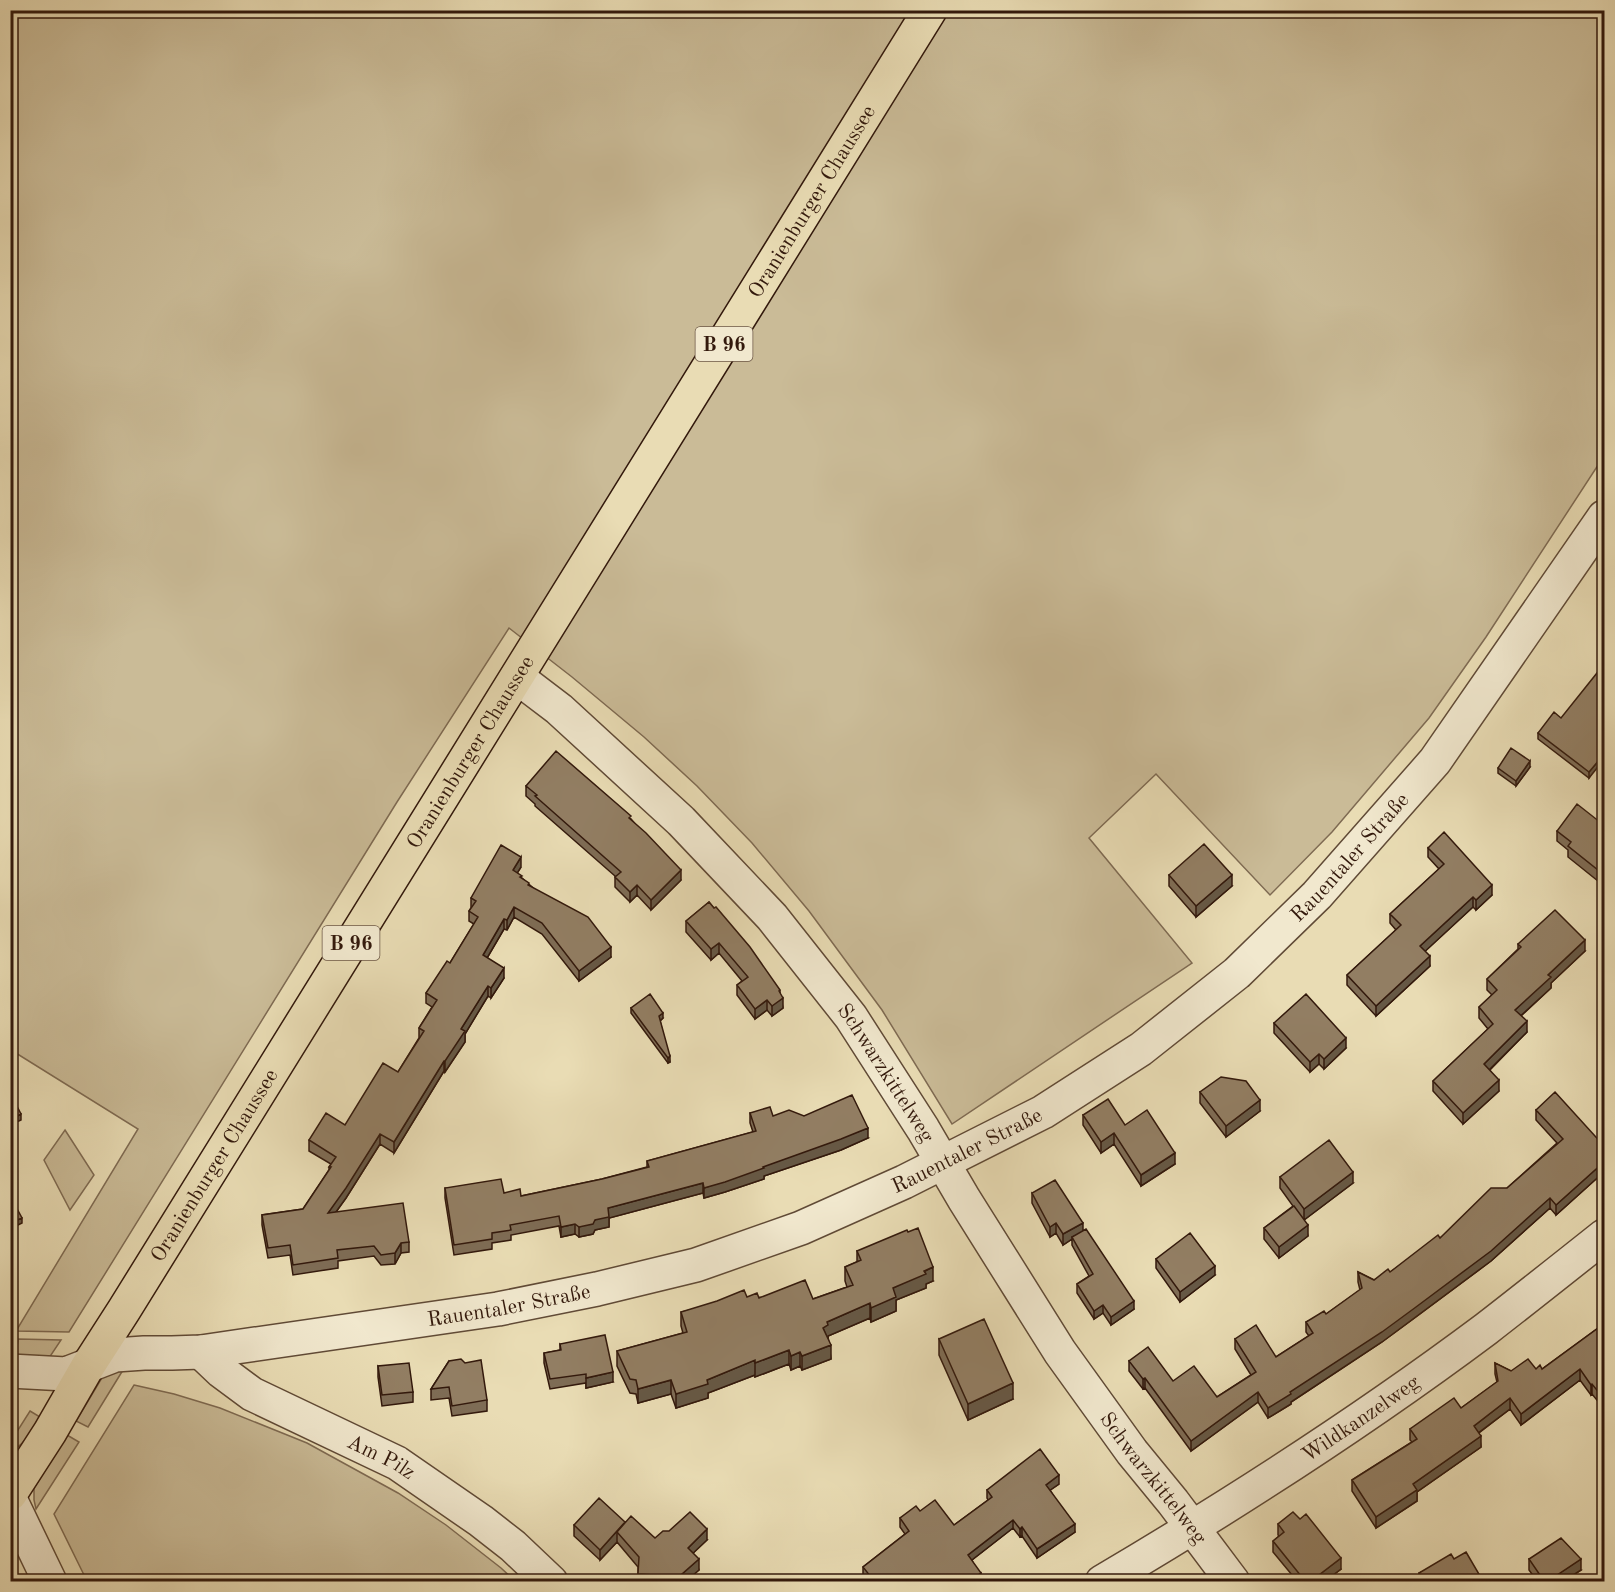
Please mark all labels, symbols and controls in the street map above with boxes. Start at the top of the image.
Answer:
street label: Oranienburger Chaussee [745,102,880,302]
road number: B 96 [696,327,752,361]
street label: Oranienburger Chaussee [404,653,539,853]
street label: Rauentaler Straße [1287,790,1414,926]
road number: B 96 [322,926,380,960]
street label: Schwarzkittelweg [833,1000,938,1147]
street label: Oranienburger Chaussee [148,1066,283,1266]
street label: Rauentaler Straße [889,1105,1046,1198]
street label: Rauentaler Straße [426,1282,592,1331]
street label: Wildkanzelweg [1299,1372,1424,1467]
street label: Schwarzkittelweg [1095,1409,1210,1549]
street label: Am Pilz [344,1432,419,1484]

